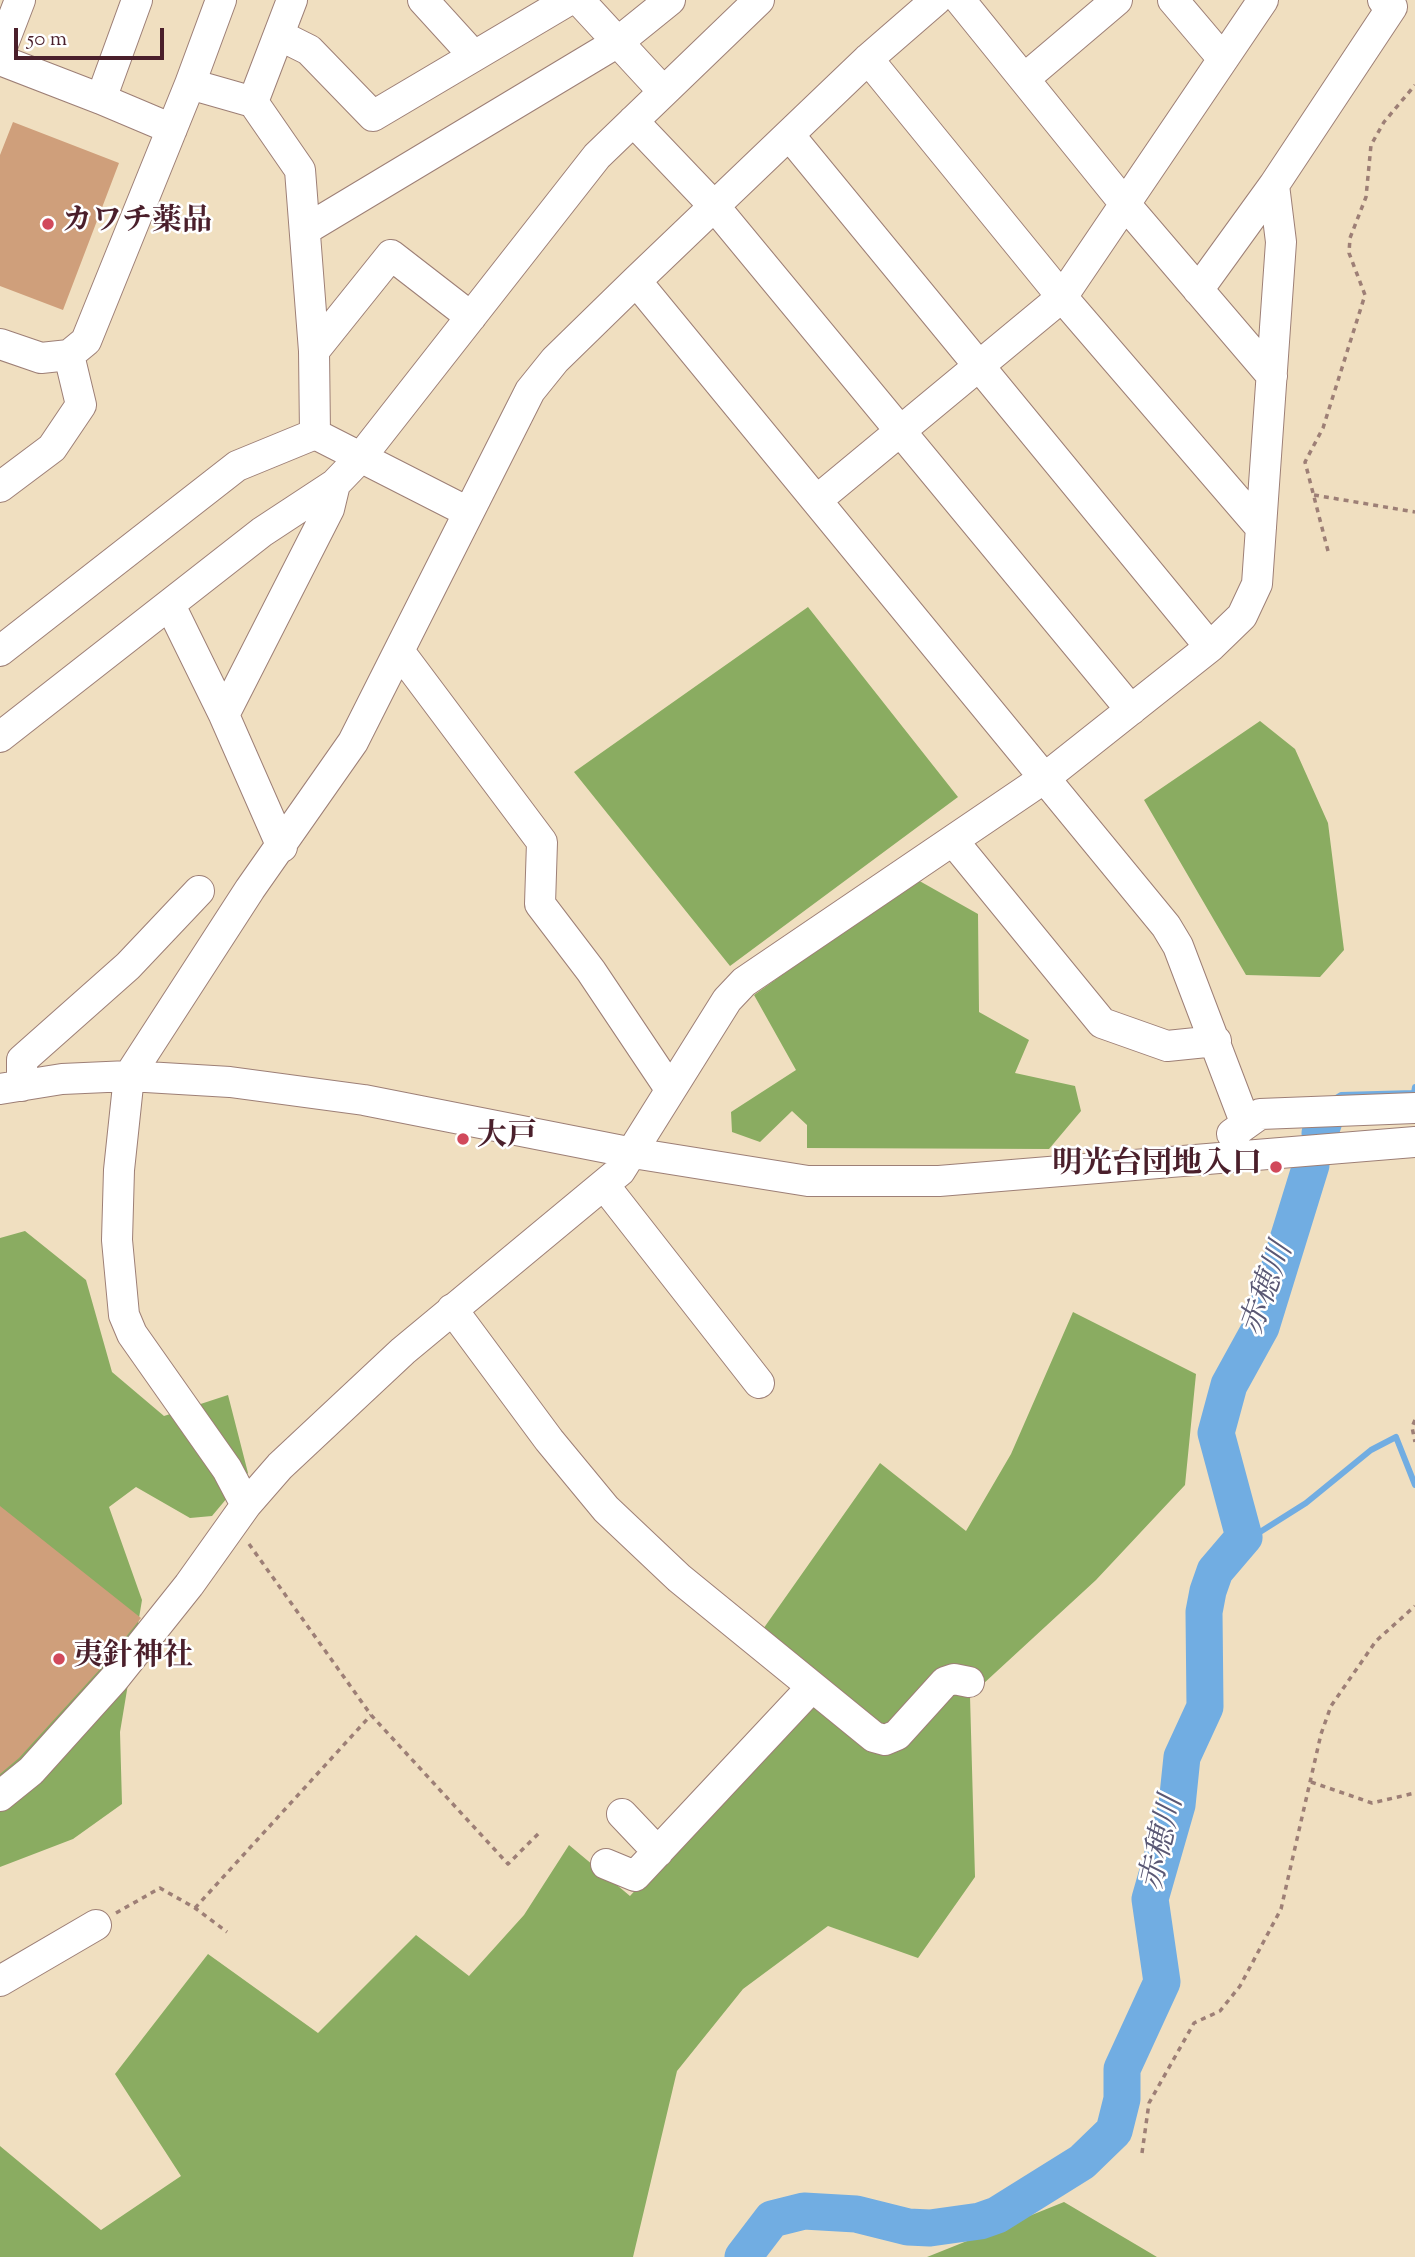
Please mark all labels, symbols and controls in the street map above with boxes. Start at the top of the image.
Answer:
scale bar [18,14,168,58]
text: 50 m [27,25,67,55]
place label: カワチ薬品 [62,206,212,242]
marker: カワチ薬品 [40,216,56,232]
place label: 大戸 [477,1121,537,1157]
marker: 大戸 [455,1131,471,1147]
place label: 明光台団地入口 [1052,1149,1262,1185]
marker: 明光台団地入口 [1268,1159,1284,1175]
water label: 赤穂川 [1236,1238,1304,1342]
place label: 夷針神社 [73,1641,193,1677]
marker: 夷針神社 [51,1651,67,1667]
water label: 赤穂川 [1135,1793,1195,1895]

